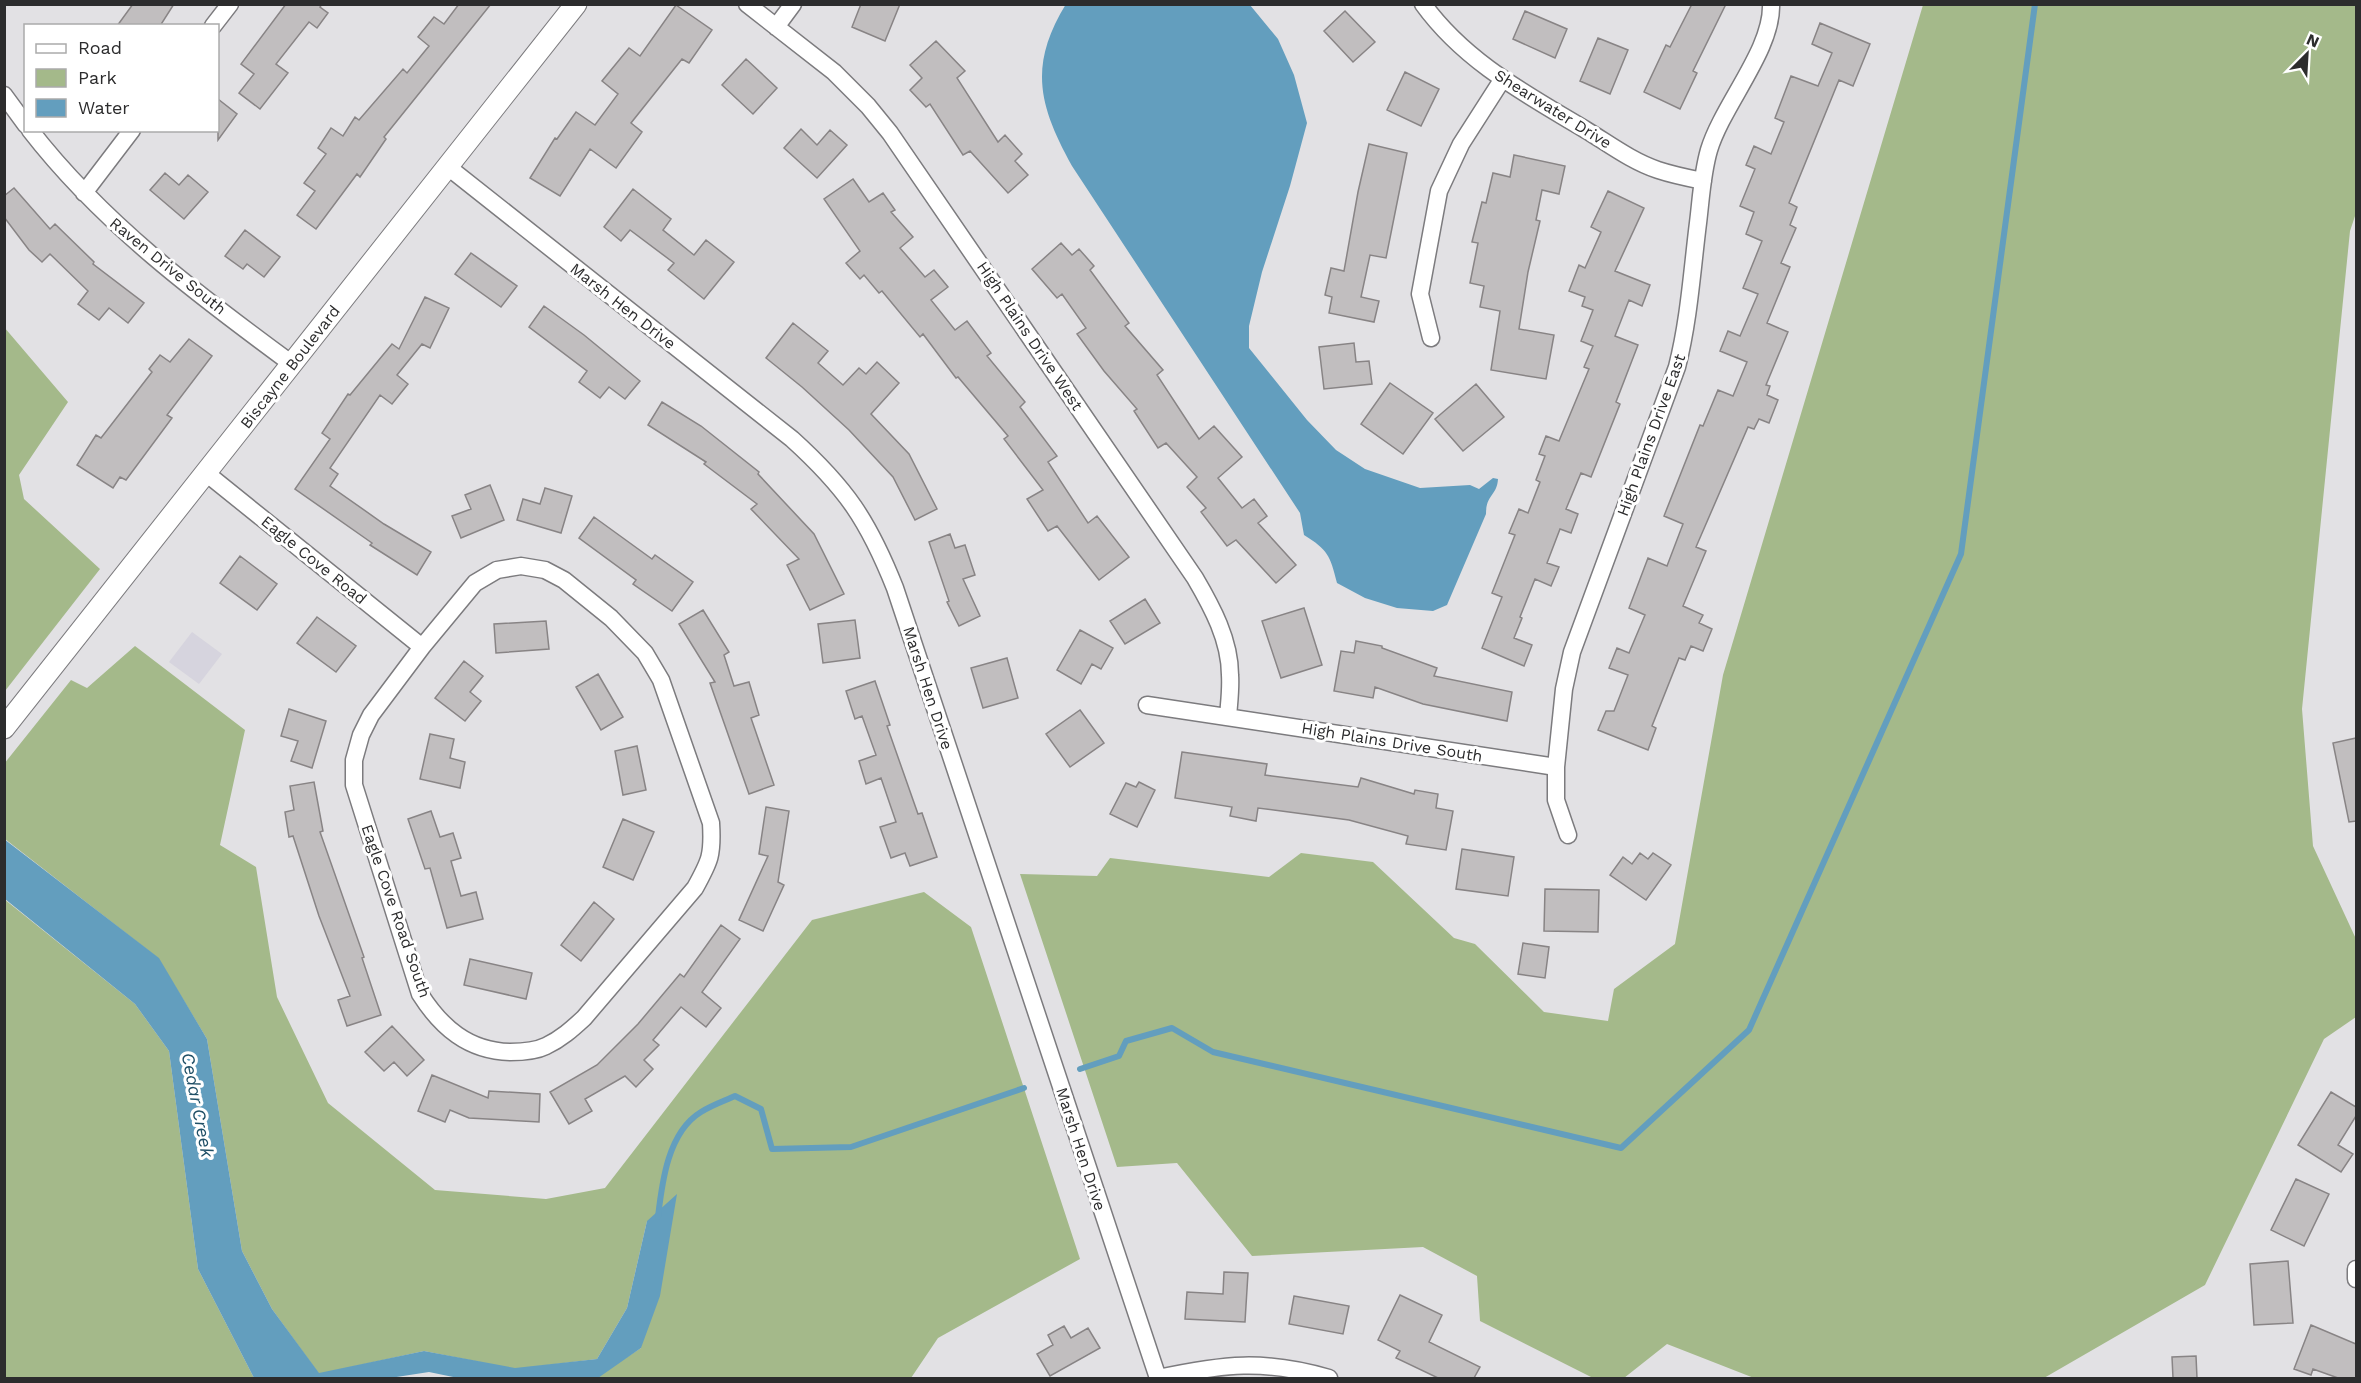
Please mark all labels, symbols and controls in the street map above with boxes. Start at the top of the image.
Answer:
legend [24,24,219,132]
north arrow [2277,24,2337,84]
text: N [2304,30,2322,52]
text: Road [78,37,122,58]
street label: Shearwater Drive [1491,65,1615,153]
text: Park [78,67,117,88]
text: Water [78,97,130,118]
street label: Raven Drive South [106,213,230,319]
street label: High Plains Drive West [973,258,1087,414]
street label: Marsh Hen Drive [566,259,680,353]
street label: Biscayne Boulevard [236,302,344,432]
street label: High Plains Drive East [1613,351,1689,519]
street label: Eagle Cove Road [258,512,370,608]
street label: Marsh Hen Drive [899,624,957,752]
street label: High Plains Drive South [1300,718,1484,766]
street label: Eagle Cove Road South [357,822,435,1000]
water label: Cedar Creek [178,1051,219,1160]
street label: Marsh Hen Drive [1052,1085,1110,1213]

